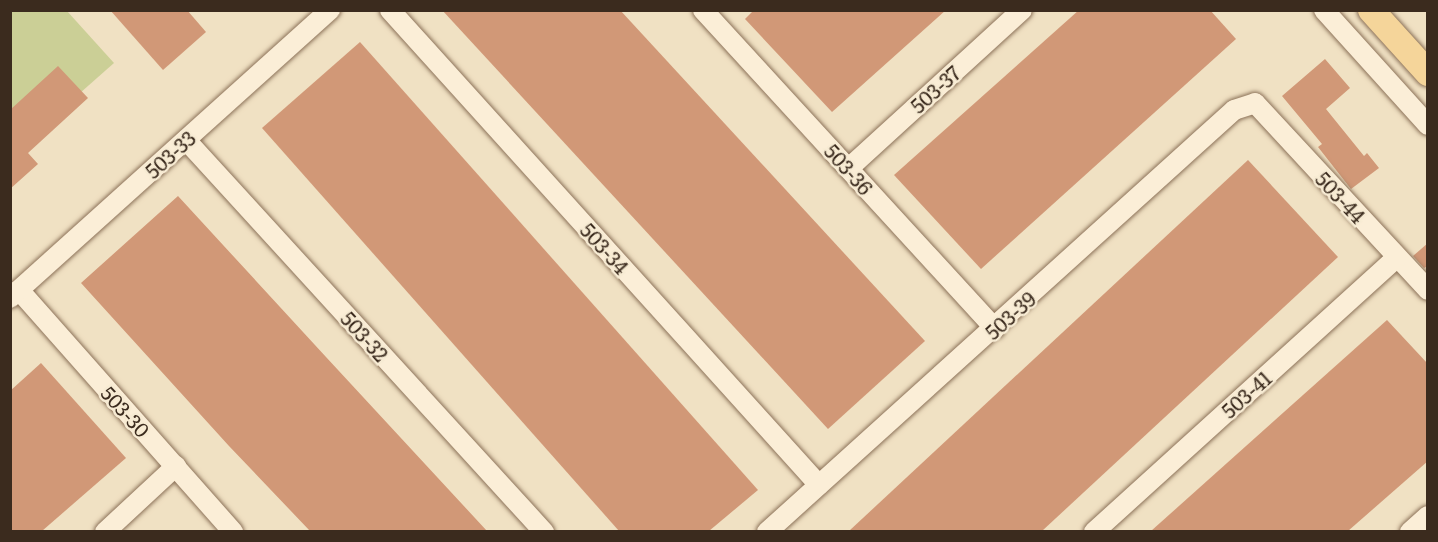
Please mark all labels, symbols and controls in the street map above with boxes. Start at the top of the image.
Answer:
street label: 503-37 [905,61,965,117]
street label: 503-33 [140,125,200,183]
street label: 503-36 [820,139,878,199]
street label: 503-44 [1311,166,1371,228]
street label: 503-34 [576,218,634,278]
street label: 503-39 [980,286,1040,344]
street label: 503-32 [337,306,393,366]
street label: 503-41 [1216,366,1276,422]
street label: 503-30 [97,380,155,442]

